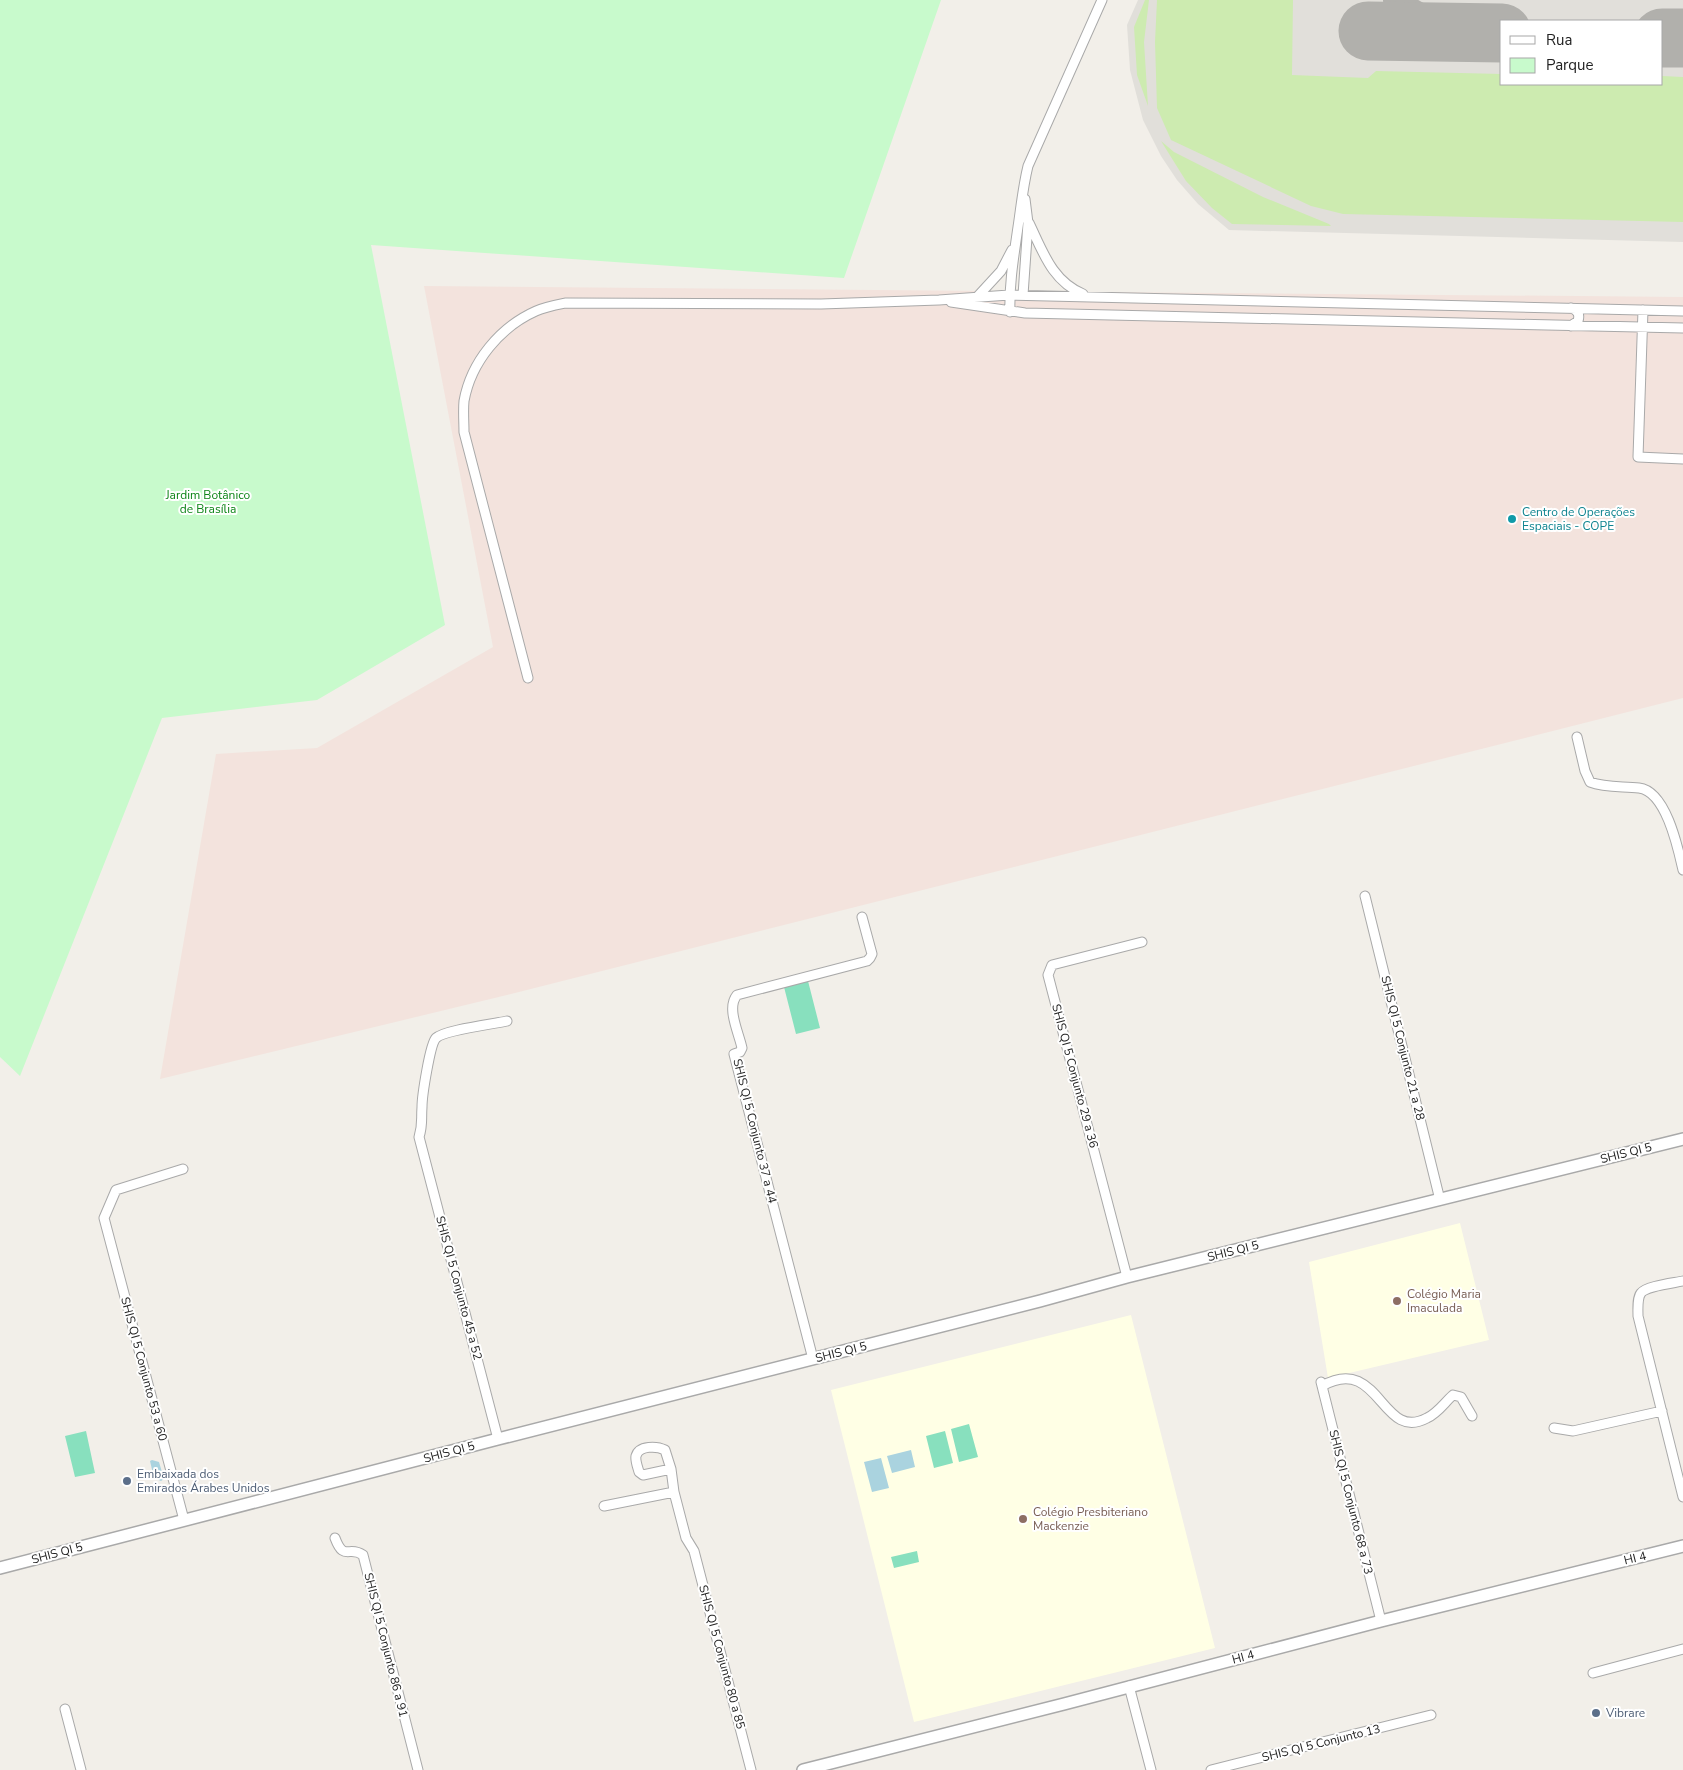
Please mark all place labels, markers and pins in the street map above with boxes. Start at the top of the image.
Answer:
place label: Centro de Operações Espaciais - COPE [1522,504,1635,534]
marker: Centro de Operações Espaciais - COPE [1506,513,1518,525]
place label: Colégio Maria Imaculada [1407,1286,1481,1316]
marker: Colégio Maria Imaculada [1391,1295,1403,1307]
place label: Embaixada dos Emirados Árabes Unidos [137,1466,270,1496]
marker: Embaixada dos Emirados Árabes Unidos [121,1475,133,1487]
place label: Colégio Presbiteriano Mackenzie [1033,1504,1148,1534]
marker: Colégio Presbiteriano Mackenzie [1017,1513,1029,1525]
place label: Vibrare [1605,1705,1645,1721]
marker: Vibrare [1590,1707,1602,1719]

